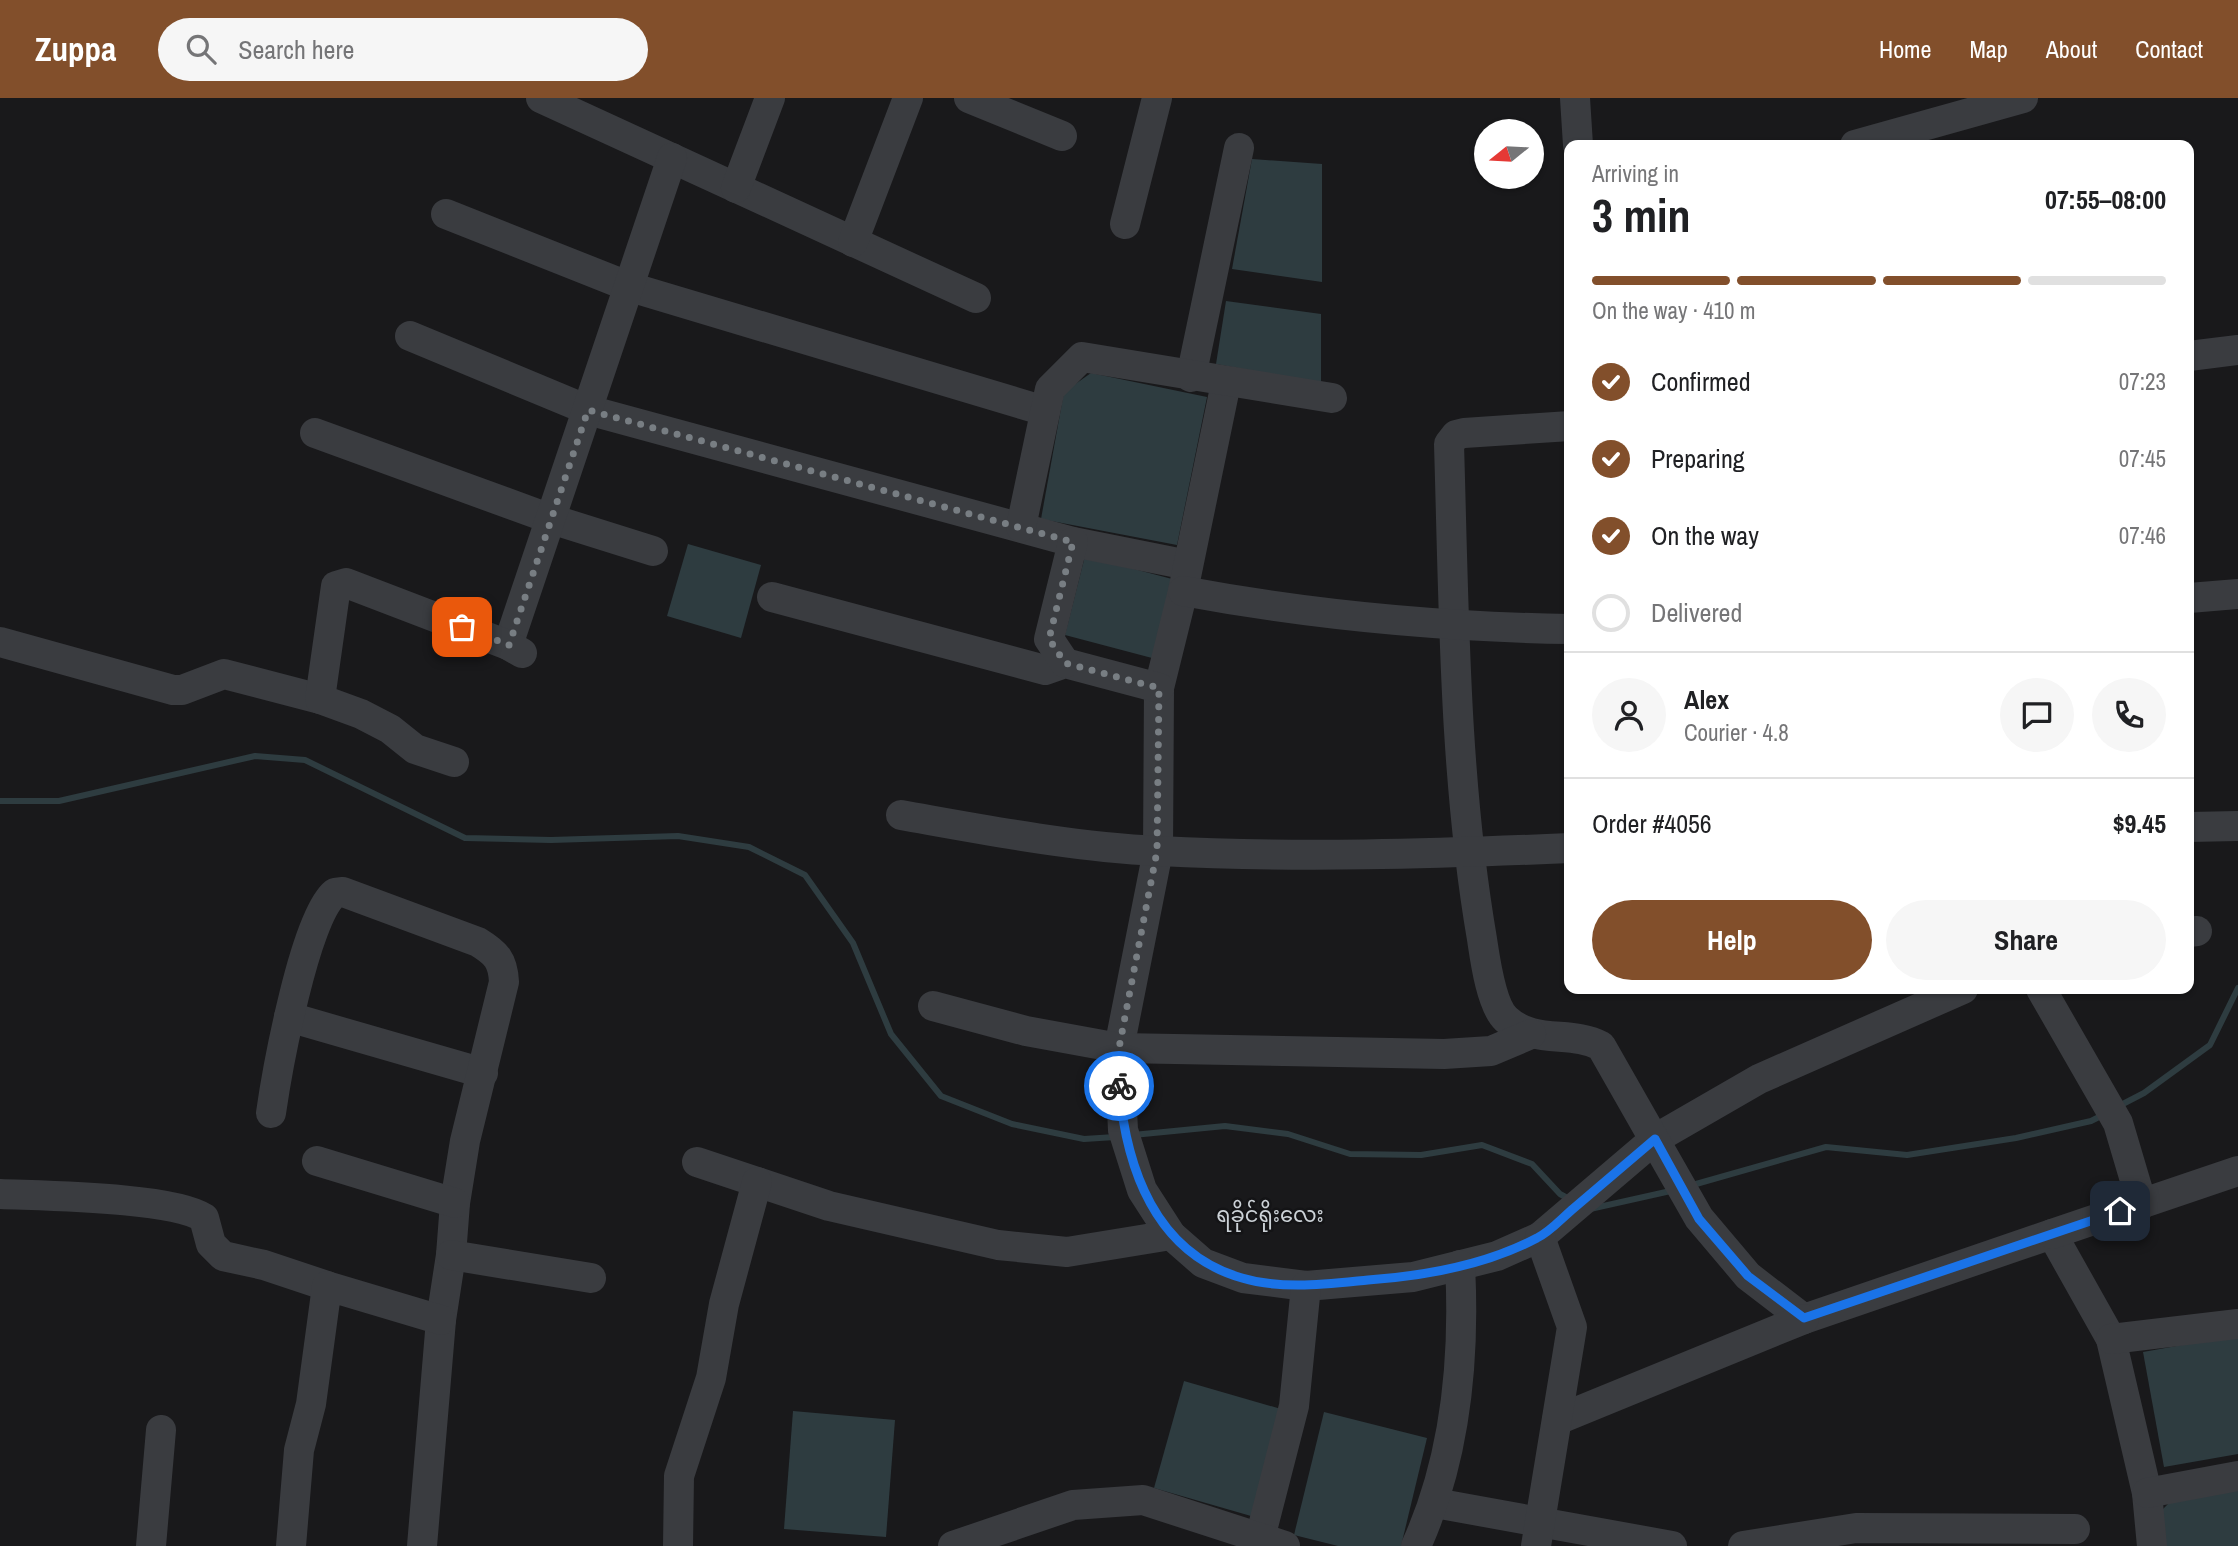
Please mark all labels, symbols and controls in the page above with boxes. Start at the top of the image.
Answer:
search box [158,18,648,81]
text: Zuppa [35,27,116,71]
icon: search [182,30,220,68]
text: Search here [238,32,354,67]
text: Home [1879,33,1931,65]
text: Map [1969,33,2008,65]
text: About [2046,33,2097,65]
text: Contact [2135,33,2203,65]
north arrow [1474,119,1544,189]
map controls [1474,119,1544,189]
text: Arriving in [1592,158,1679,189]
text: 07:55–08:00 [2045,182,2166,217]
text: 3 min [1592,184,1691,246]
text: On the way · 410 m [1592,295,1756,326]
icon: check [1592,363,1630,401]
text: Confirmed [1651,364,1751,399]
text: 07:23 [2119,366,2166,397]
icon: check [1592,440,1630,478]
text: Preparing [1651,441,1745,476]
text: 07:45 [2119,443,2166,474]
icon: check [1592,517,1630,555]
text: On the way [1651,518,1759,553]
text: 07:46 [2119,520,2166,551]
text: Delivered [1651,595,1742,630]
pin [432,597,492,657]
icon: bag [443,608,481,646]
button: person [1592,678,1666,752]
button: chat [2000,678,2074,752]
button: phone [2092,678,2166,752]
text: Alex [1684,682,1729,717]
text: Courier · 4.8 [1684,717,1789,748]
text: Order #4056 [1592,806,1712,841]
text: $9.45 [2113,806,2166,841]
button: Help [1592,900,1872,980]
button: Share [1886,900,2166,980]
courier [1084,1051,1154,1121]
icon: bike [1100,1067,1138,1105]
pin [2090,1181,2150,1241]
icon: home [2101,1192,2139,1230]
district label: ရခိုင်ရိုးလေး [1216,1199,1324,1232]

